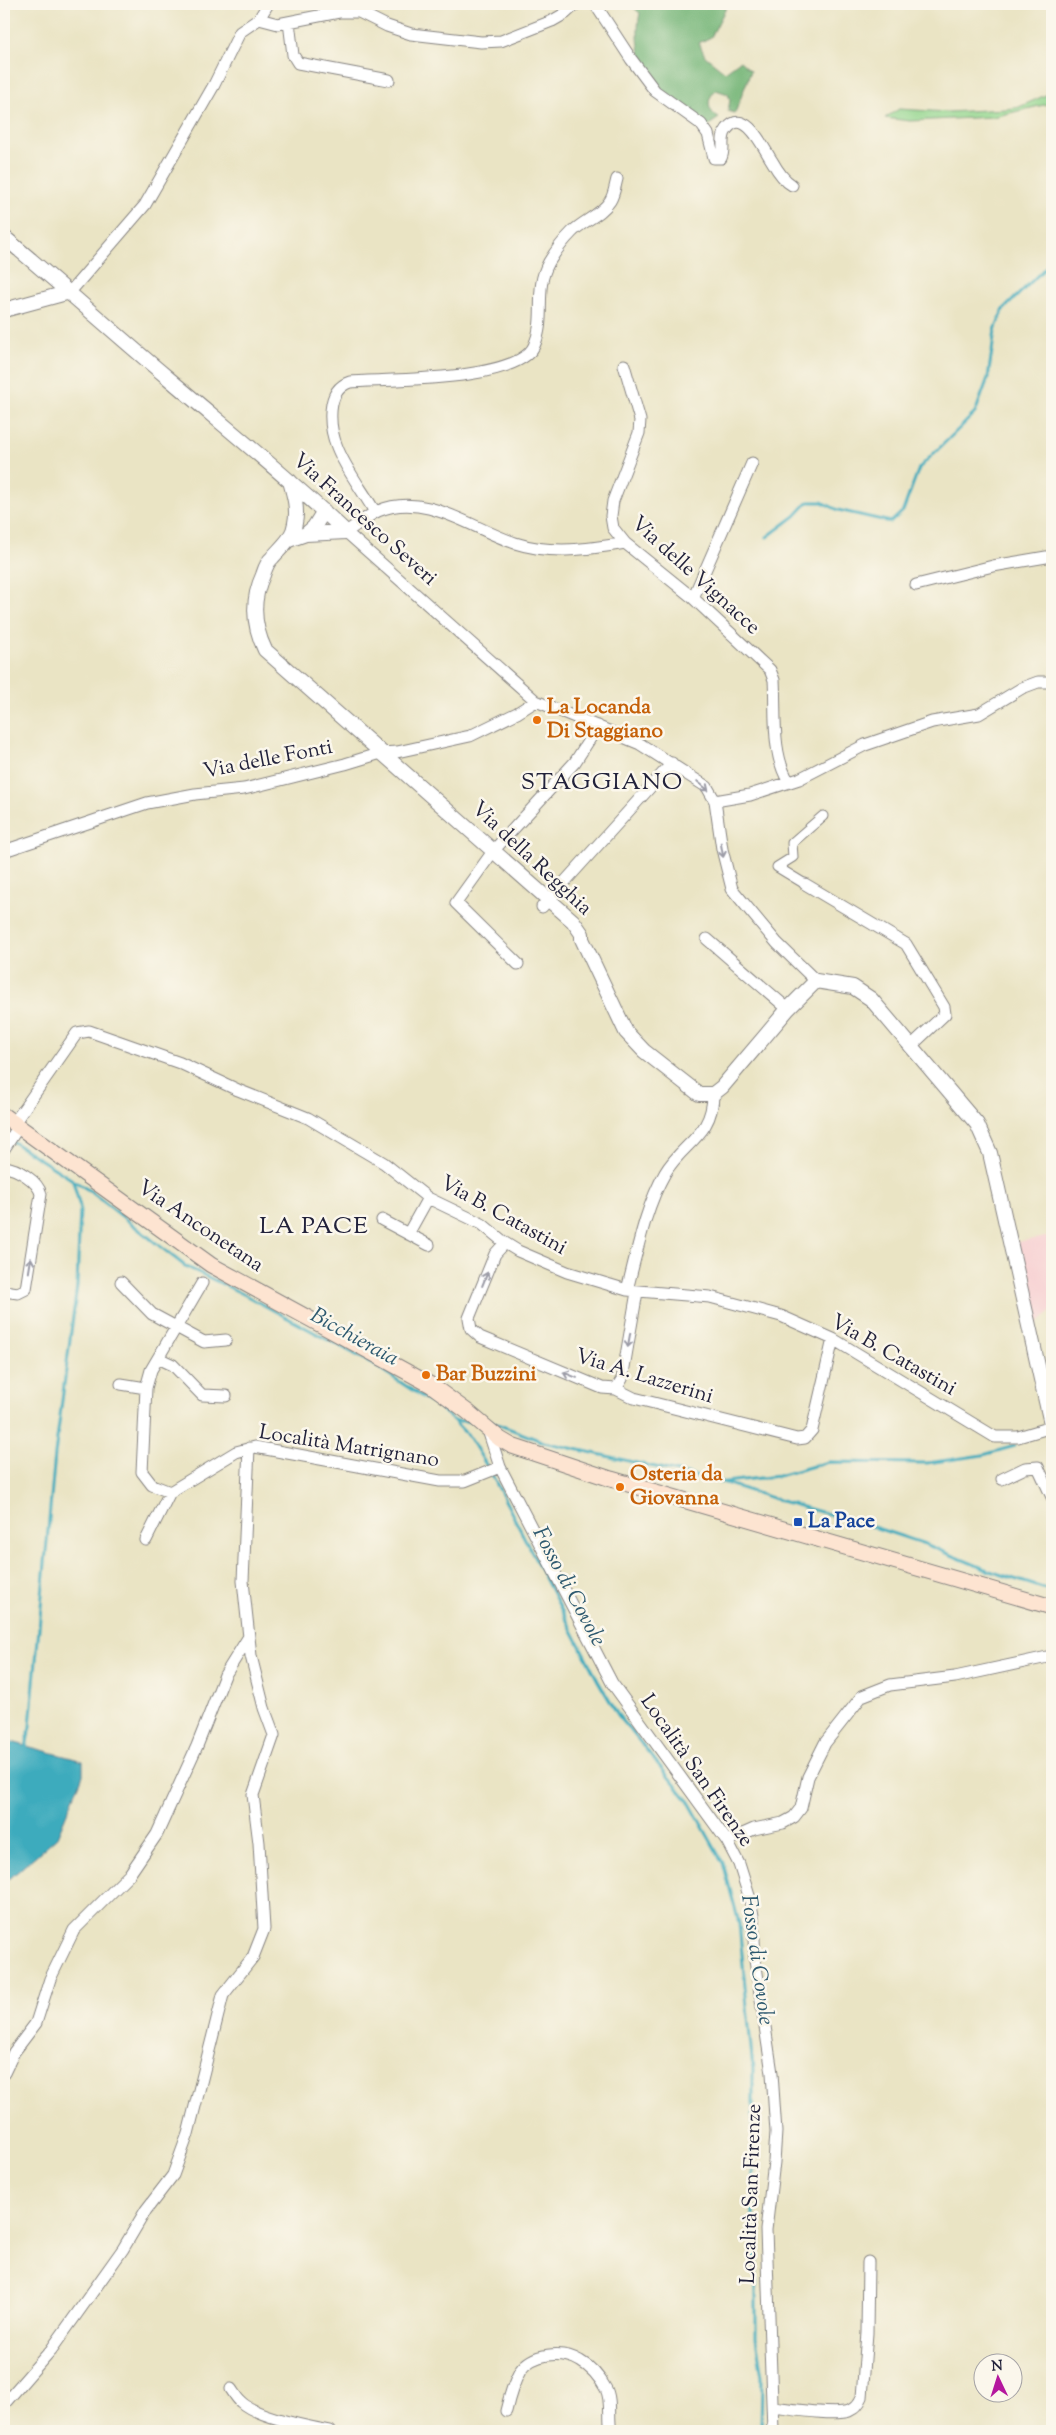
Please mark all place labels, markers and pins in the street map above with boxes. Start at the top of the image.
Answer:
place label: La Locanda Di Staggiano [547,693,663,747]
marker: La Locanda Di Staggiano [531,714,543,726]
place label: Bar Buzzini [436,1360,537,1390]
marker: Bar Buzzini [420,1369,432,1381]
place label: Osteria da Giovanna [630,1460,723,1514]
marker: Osteria da Giovanna [614,1481,626,1493]
place label: La Pace [808,1507,875,1537]
marker: La Pace [792,1516,804,1528]

